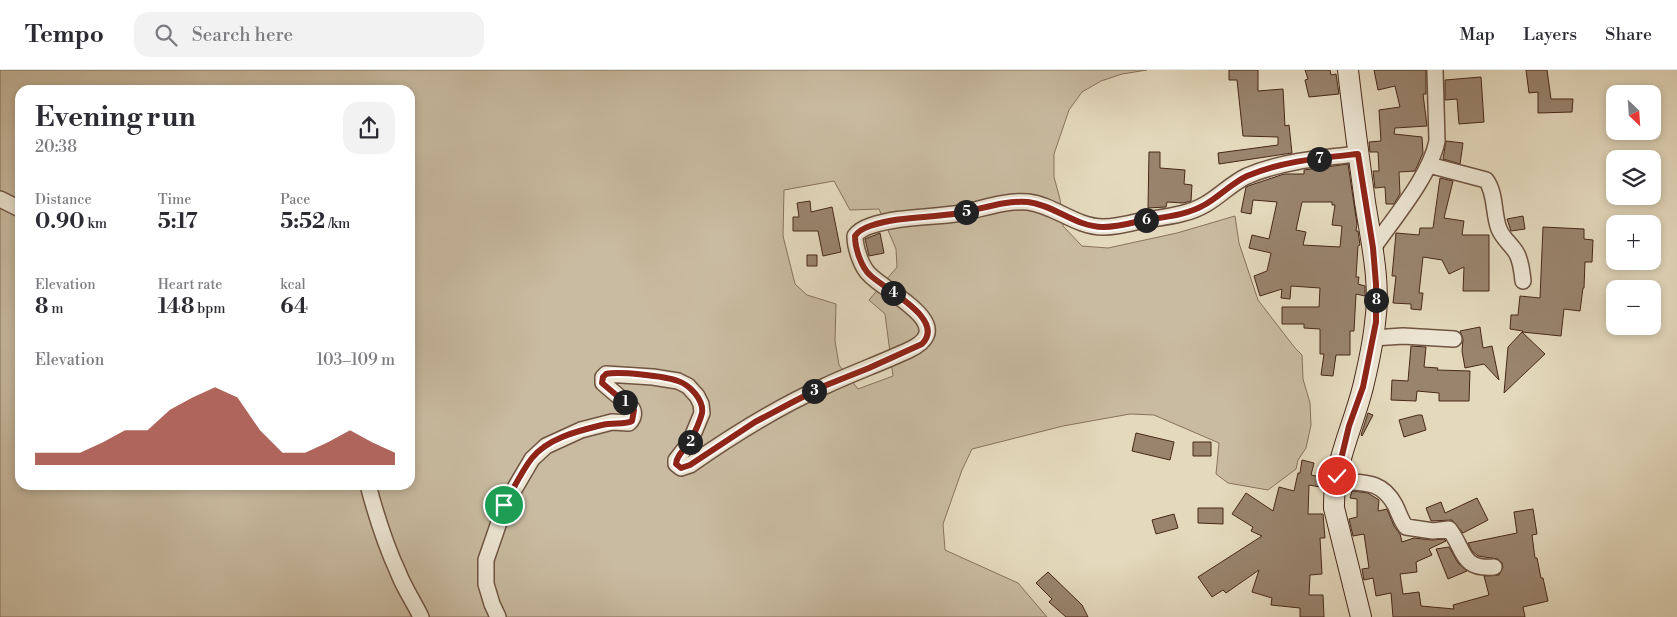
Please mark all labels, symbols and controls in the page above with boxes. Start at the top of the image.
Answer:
search box [134,12,484,57]
text: Tempo [25,20,104,50]
icon: search [152,21,180,49]
text: Search here [192,23,293,47]
text: Map [1460,23,1495,46]
text: Layers [1523,23,1577,46]
text: Share [1605,23,1652,46]
north arrow [1606,85,1661,140]
map controls [1606,85,1661,335]
text: Evening run [35,100,196,135]
button: share [343,102,395,154]
text: 20:38 [35,137,77,157]
pin: 7 [1306,146,1332,172]
text: 7 [1315,150,1324,168]
button: layers [1606,150,1661,205]
text: Distance [35,191,92,209]
text: Time [158,191,191,209]
text: Pace [280,191,310,209]
pin: 5 [954,200,978,224]
text: 5 [962,203,971,221]
pin: 6 [1134,208,1158,232]
text: 0.90 [35,209,85,235]
text: 5:17 [158,209,198,235]
text: 5:52 [280,209,325,235]
text: 6 [1142,211,1151,229]
text: km [85,215,107,233]
text: /km [325,215,350,233]
button: + [1606,215,1661,270]
text: Elevation [35,276,96,294]
text: Heart rate [158,276,222,294]
text: kcal [280,276,306,294]
pin: 4 [880,280,906,306]
button: − [1606,280,1661,335]
text: 4 [889,284,898,302]
pin: 8 [1364,288,1388,312]
text: 8 [1372,291,1381,309]
text: 8 [35,294,48,320]
text: 148 [158,294,194,320]
text: 64 [280,294,308,320]
text: m [48,300,64,318]
text: bpm [194,300,226,318]
text: Elevation [35,350,104,370]
text: 103–109 m [317,350,395,370]
pin: 3 [802,378,826,404]
text: 3 [810,382,819,400]
pin: 1 [612,390,638,414]
text: 1 [622,393,629,411]
pin: 2 [678,430,702,454]
text: 2 [686,433,695,451]
pin [1316,455,1358,497]
icon: check [1323,462,1351,490]
pin [483,484,525,526]
icon: arrive [490,491,518,519]

